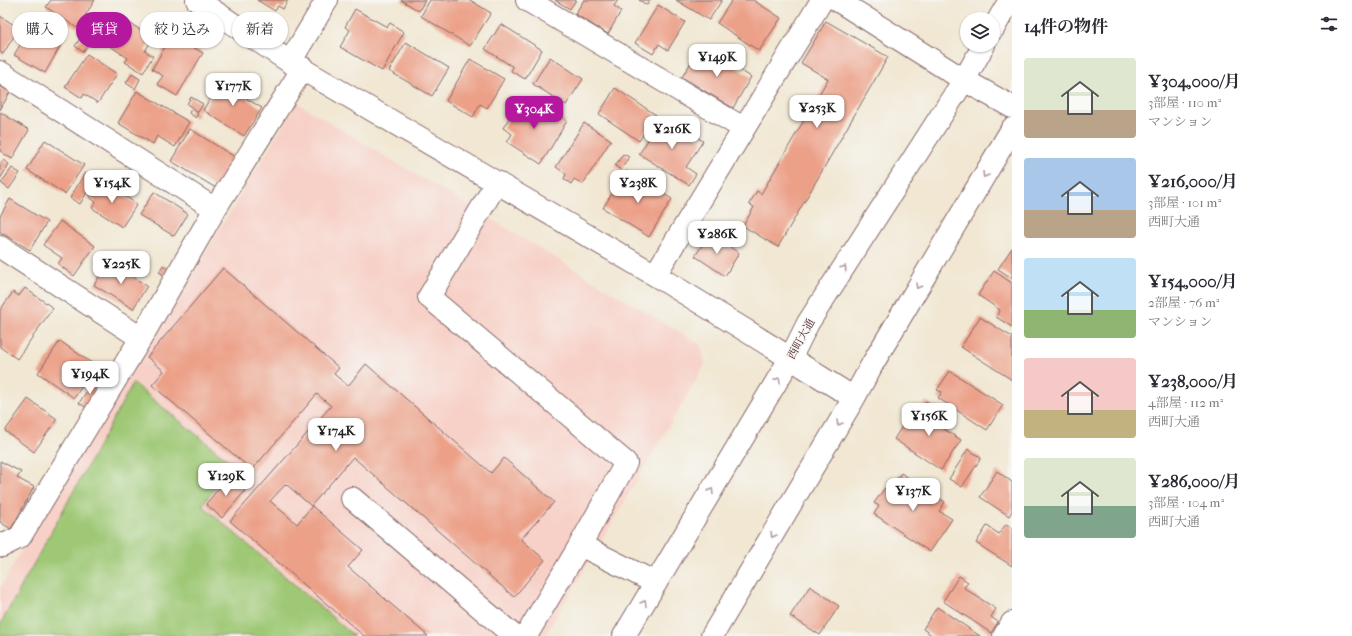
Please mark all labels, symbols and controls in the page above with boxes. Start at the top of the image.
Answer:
chip: 購入 [12,12,68,48]
chip: 賃貸 [76,12,132,48]
chip: 絞り込み [140,12,224,48]
chip: 新着 [232,12,288,48]
map controls [960,12,1000,52]
button: layers [960,12,1000,52]
icon: filters [1318,13,1340,35]
text: 14件の物件 [1024,16,1108,36]
pin: ¥149K [689,44,745,78]
text: ¥149K [698,49,736,64]
text: ¥304,000/月 [1148,71,1241,91]
pin: ¥177K [205,73,261,107]
icon: home [1056,74,1104,122]
text: ¥177K [215,78,251,93]
pin: ¥253K [789,95,845,129]
text: 3部屋 · 110 m² [1148,95,1221,110]
pin: ¥304K [506,96,562,130]
text: ¥253K [798,100,836,115]
text: ¥304K [514,101,554,116]
text: マンション [1148,114,1212,129]
pin: ¥216K [644,116,700,150]
text: ¥216K [653,121,691,136]
pin: ¥154K [84,170,140,204]
pin: ¥238K [610,170,666,204]
one-way arrow [983,171,990,178]
text: ¥216,000/月 [1148,171,1238,191]
icon: home [1056,174,1104,222]
text: ¥154K [93,175,131,190]
text: ¥238K [619,175,657,190]
text: 3部屋 · 101 m² [1148,195,1221,210]
text: 西町大通 [1148,214,1200,229]
pin: ¥286K [689,221,745,255]
text: ¥286K [697,226,737,241]
pin: ¥225K [93,251,149,285]
text: ¥225K [102,256,140,271]
one-way arrow [839,265,847,272]
text: ¥154,000/月 [1148,271,1238,291]
icon: home [1056,274,1104,322]
one-way arrow [916,282,923,289]
text: 2部屋 · 76 m² [1148,295,1219,310]
text: マンション [1148,314,1212,329]
street label: 西町大通 [785,317,817,361]
pin: ¥194K [62,361,118,395]
text: ¥194K [71,366,109,381]
text: ¥238,000/月 [1148,371,1238,391]
icon: home [1056,374,1104,422]
one-way arrow [773,377,780,384]
text: 4部屋 · 112 m² [1148,395,1223,410]
pin: ¥156K [901,403,957,437]
text: ¥156K [911,408,947,423]
text: 西町大通 [1148,414,1200,429]
pin: ¥174K [308,418,364,452]
one-way arrow [837,419,844,426]
text: ¥174K [317,423,355,438]
pin: ¥129K [198,463,254,497]
text: ¥129K [207,468,245,483]
text: ¥286,000/月 [1148,471,1241,491]
icon: home [1056,474,1104,522]
pin: ¥137K [885,478,941,512]
text: ¥137K [895,483,931,498]
one-way arrow [706,488,714,495]
text: 3部屋 · 104 m² [1148,495,1224,510]
text: 西町大通 [1148,514,1200,529]
one-way arrow [770,531,777,538]
one-way arrow [640,600,647,607]

